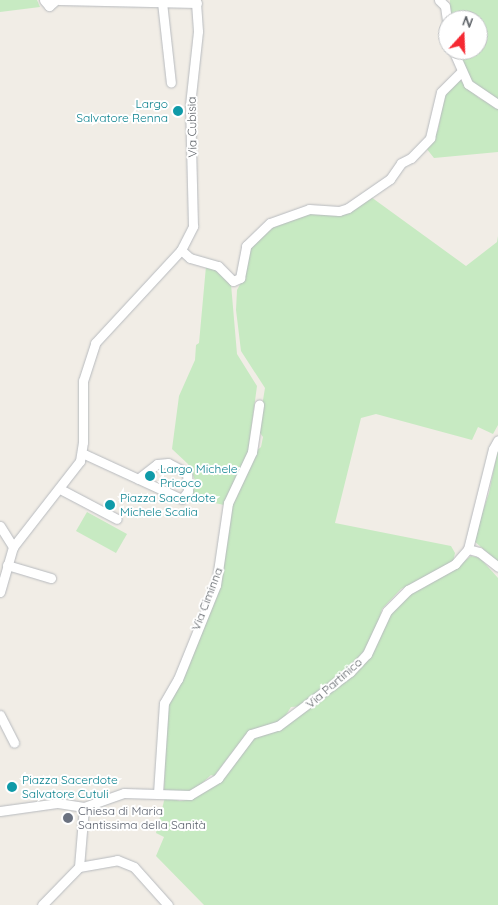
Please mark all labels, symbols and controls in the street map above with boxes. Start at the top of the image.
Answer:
north arrow [438,10,488,60]
text: N [460,12,476,32]
street label: Via Cubisia [184,96,200,158]
place label: Largo Salvatore Renna [76,97,168,125]
marker: Largo Salvatore Renna [172,105,184,117]
place label: Largo Michele Pricoco [160,462,238,490]
marker: Largo Michele Pricoco [144,470,156,482]
place label: Piazza Sacerdote Michele Scalia [120,491,216,519]
marker: Piazza Sacerdote Michele Scalia [104,499,116,511]
street label: Via Ciminna [188,566,226,632]
street label: Via Partinico [303,655,365,711]
place label: Piazza Sacerdote Salvatore Cutuli [22,773,118,801]
marker: Piazza Sacerdote Salvatore Cutuli [6,781,18,793]
place label: Chiesa di Maria Santissima della Sanità [78,804,206,832]
marker: Chiesa di Maria Santissima della Sanità [62,812,74,824]

